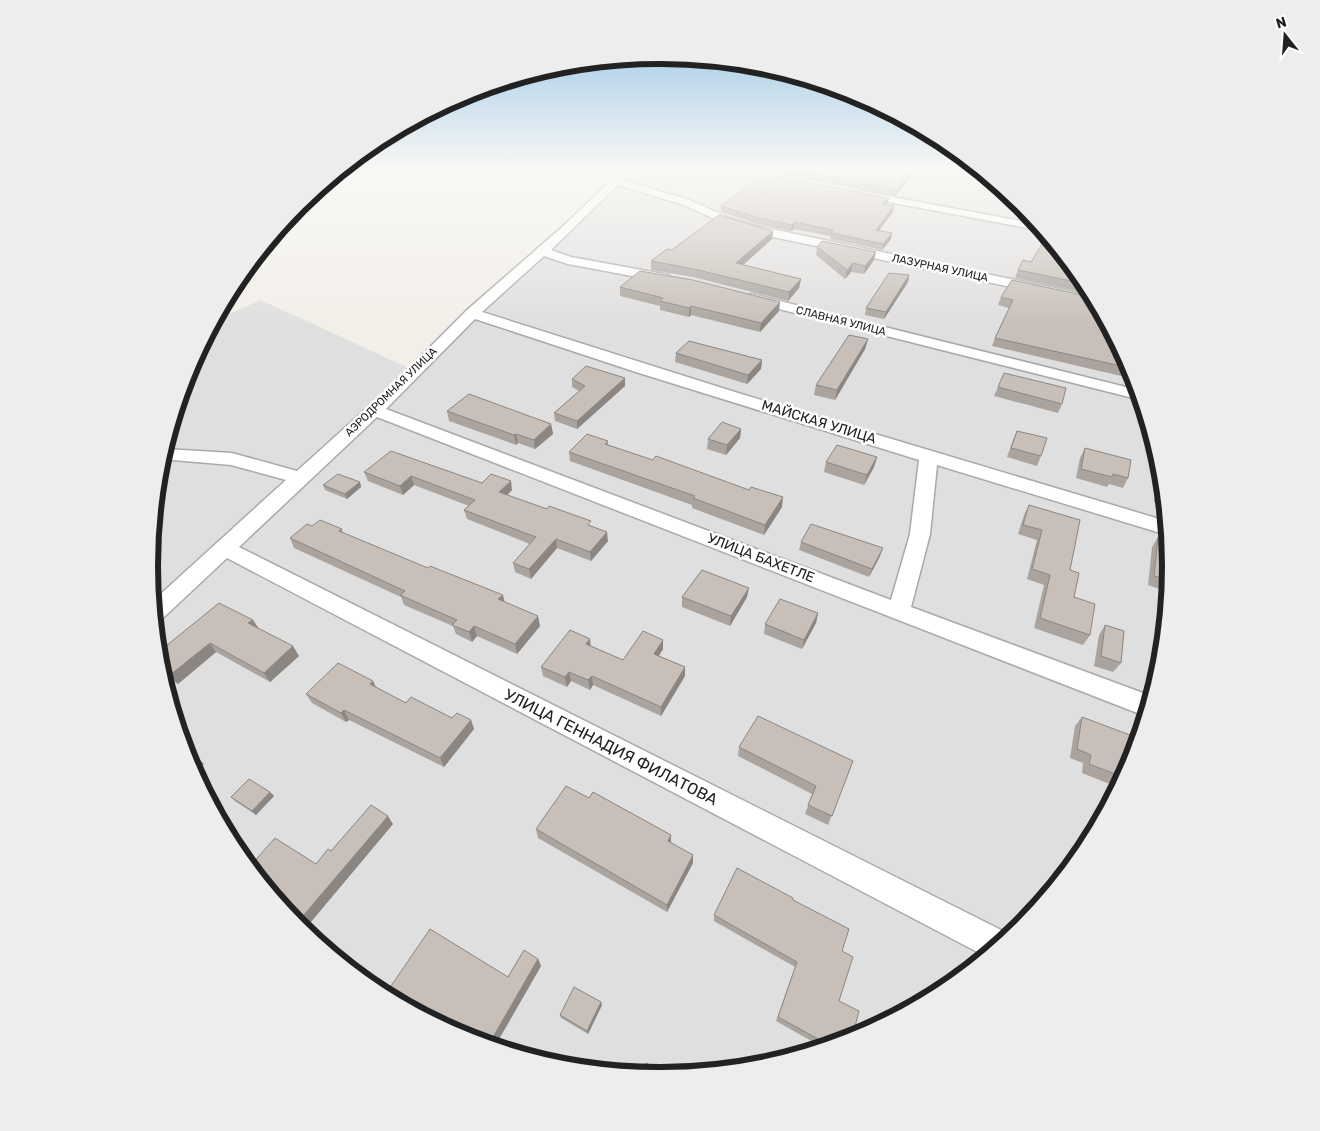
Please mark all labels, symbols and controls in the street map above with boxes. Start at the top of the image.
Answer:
north arrow [1260,10,1310,60]
text: N [1274,13,1289,33]
street label: ЛАЗУРНАЯ УЛИЦА [891,251,990,285]
street label: СЛАВНАЯ УЛИЦА [795,304,888,339]
street label: АЭРОДРОМНАЯ УЛИЦА [342,344,440,439]
street label: МАЙСКАЯ УЛИЦА [760,396,879,448]
street label: УЛИЦА БАХЕТЛЕ [705,530,817,586]
street label: УЛИЦА ГЕННАДИЯ ФИЛАТОВА [501,685,721,809]

